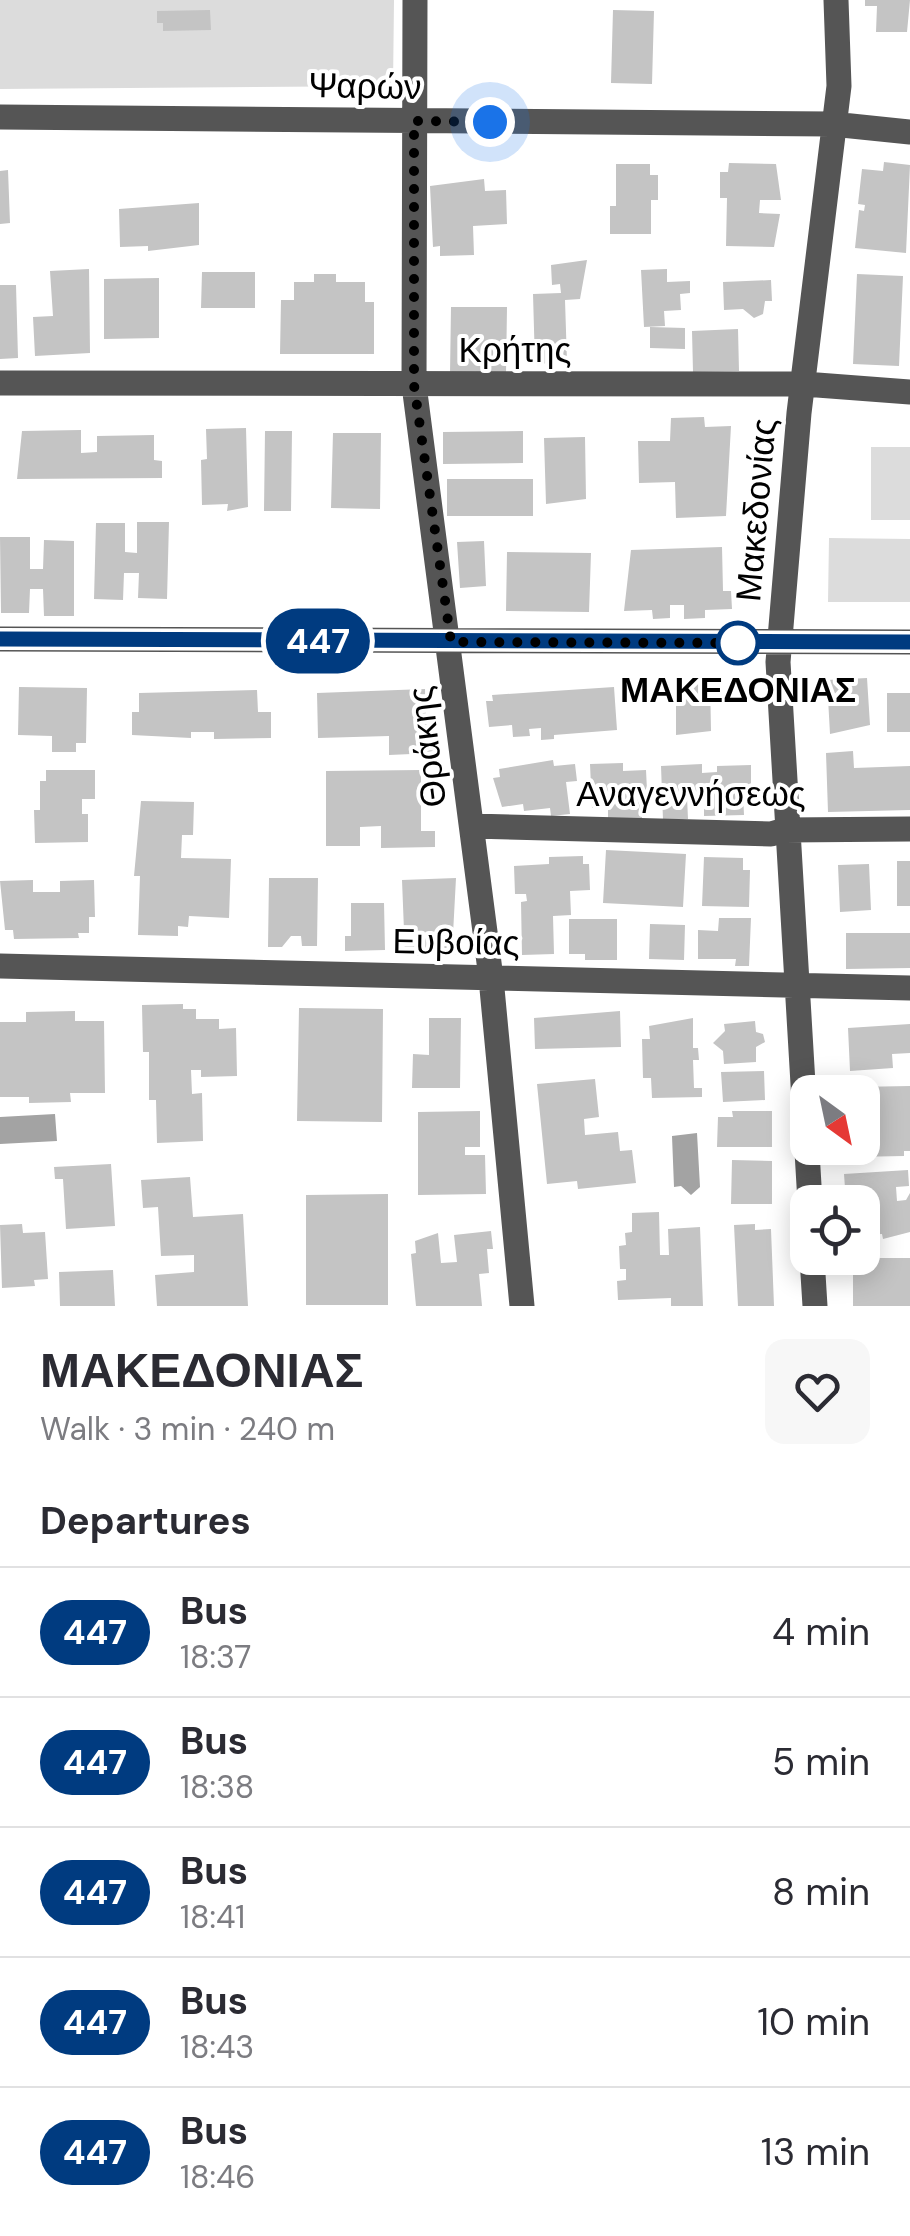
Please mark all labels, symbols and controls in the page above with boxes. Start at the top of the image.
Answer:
street label: Ψαρών [308,62,422,110]
your location [465,97,515,147]
street label: Κρήτης [459,327,571,373]
street label: Μακεδονίας [725,416,787,604]
line badge: 447 [260,608,376,674]
text: 447 [286,618,350,664]
marker: ΜΑΚΕΔΟΝΙΑΣ [717,622,759,664]
place label: ΜΑΚΕΔΟΝΙΑΣ [620,667,856,713]
street label: Θράκης [397,684,457,810]
street label: Αναγεννήσεως [576,771,806,817]
street label: Ευβοίας [392,918,520,966]
north arrow [790,1075,880,1165]
map controls [790,1075,880,1275]
button: locate [790,1185,880,1275]
text: ΜΑΚΕΔΟΝΙΑΣ [40,1339,363,1402]
button: heart [765,1339,870,1444]
text: Walk · 3 min · 240 m [40,1408,335,1450]
text: Departures [40,1496,251,1546]
text: Bus [180,1586,248,1636]
text: 4 min [772,1607,870,1657]
text: 447 [63,1609,127,1655]
text: 18:37 [180,1636,251,1678]
text: Bus [180,1716,248,1766]
text: 5 min [772,1737,870,1787]
text: 447 [63,1739,127,1785]
text: 18:38 [180,1766,254,1808]
text: Bus [180,1846,248,1896]
text: 8 min [772,1867,870,1917]
text: 447 [63,1869,127,1915]
text: 18:41 [180,1896,245,1938]
text: Bus [180,1976,248,2026]
text: 10 min [757,1997,870,2047]
text: 447 [63,1999,127,2045]
text: 18:43 [180,2026,254,2068]
text: Bus [180,2106,248,2156]
text: 13 min [761,2127,870,2177]
text: 447 [63,2129,127,2175]
text: 18:46 [180,2156,255,2198]

